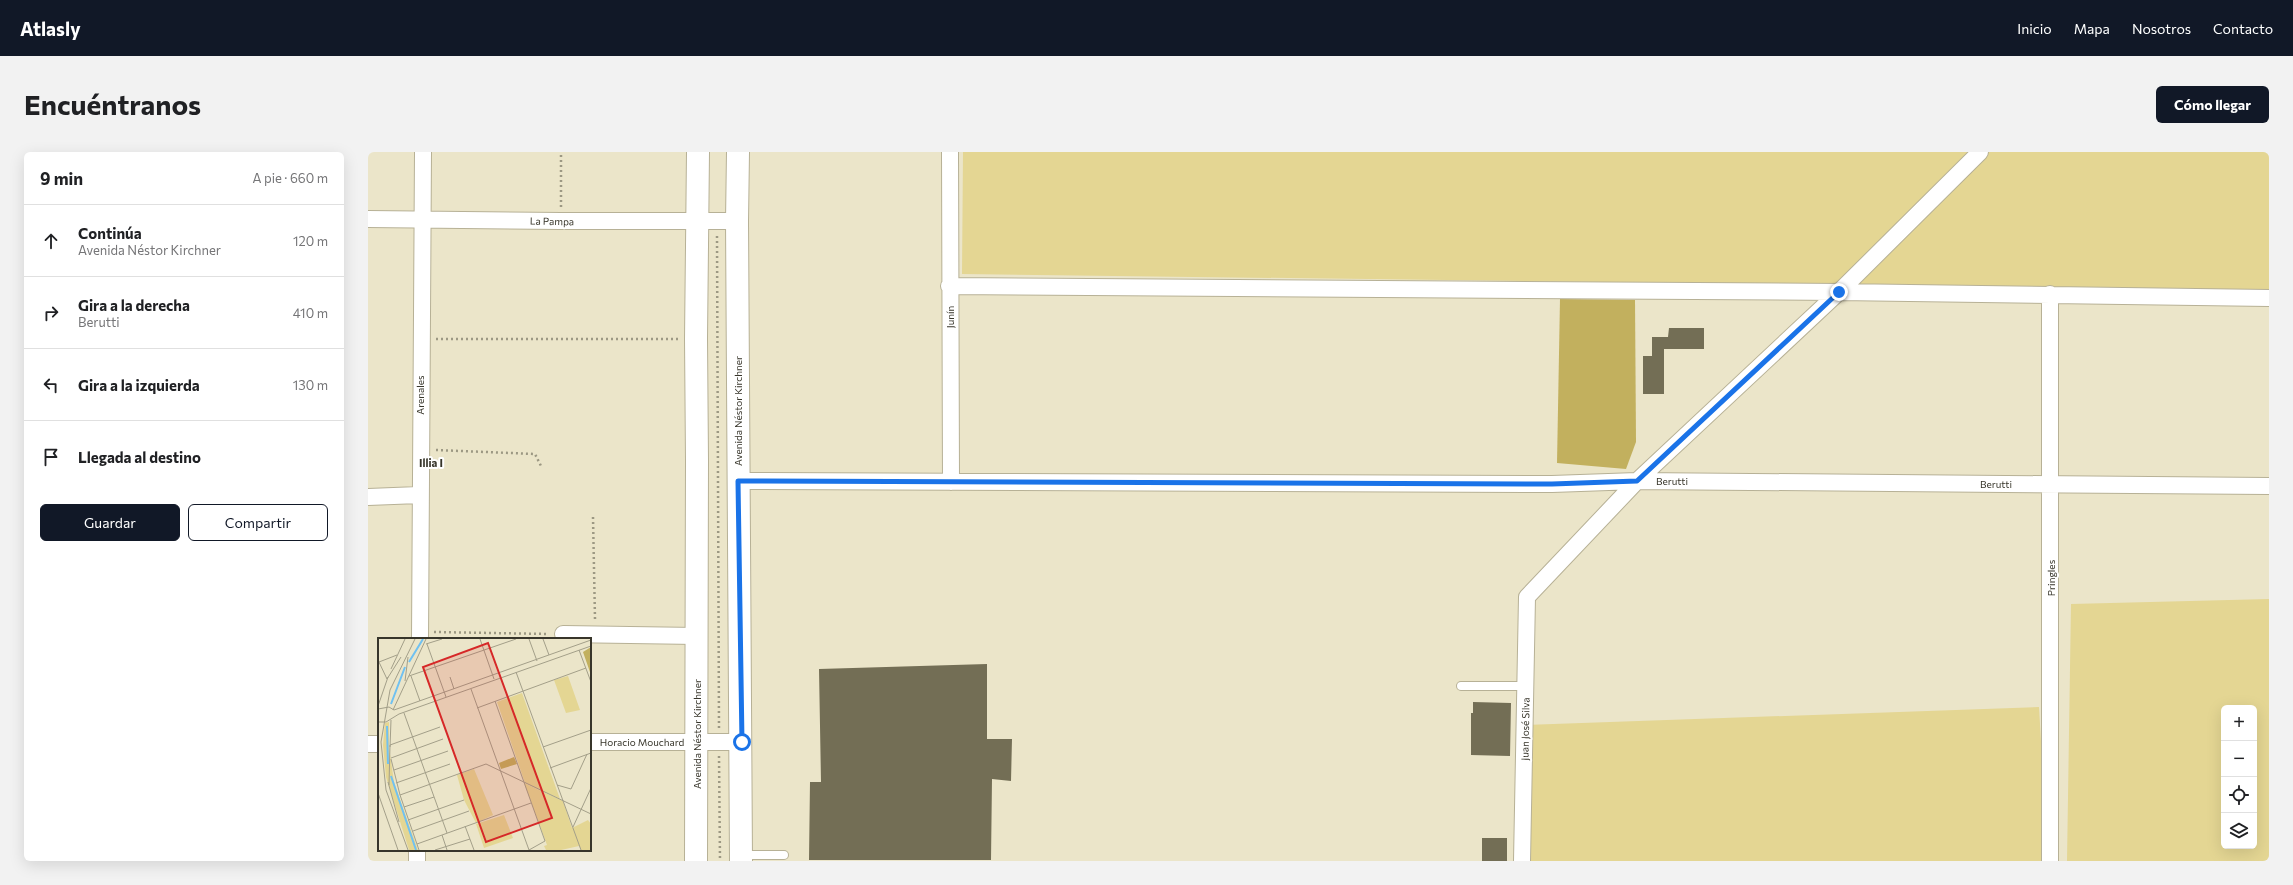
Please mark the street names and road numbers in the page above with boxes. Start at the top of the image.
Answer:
street label: La Pampa [530,215,574,227]
street label: Junín [944,306,956,328]
street label: Avenida Néstor Kirchner [732,356,744,466]
street label: Arenales [414,375,426,415]
street label: Berutti [1656,475,1688,487]
street label: Berutti [1980,478,2012,490]
street label: Pringles [2045,559,2057,596]
street label: Avenida Néstor Kirchner [691,679,703,789]
street label: Juan José Silva [1518,697,1532,761]
street label: Horacio Mouchard [600,736,685,748]

